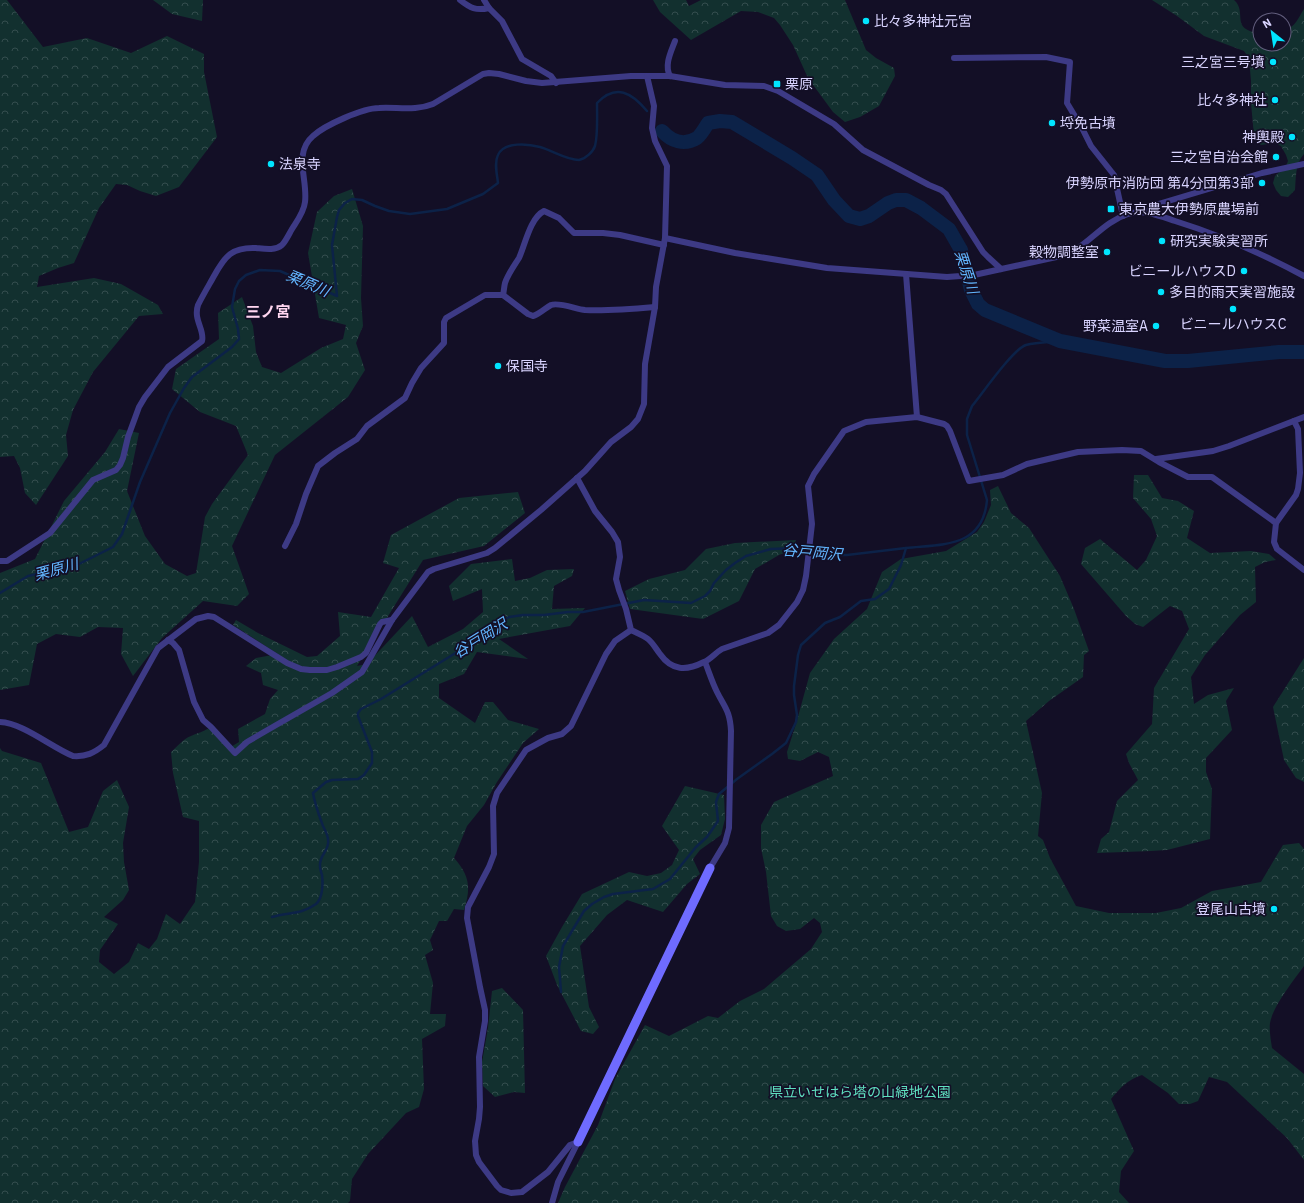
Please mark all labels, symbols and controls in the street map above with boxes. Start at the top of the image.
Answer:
place label: 比々多神社元宮 [874,12,972,30]
north arrow [1252,12,1292,52]
text: N [1260,15,1274,31]
marker: 比々多神社元宮 [861,16,871,26]
place label: 三之宮三号墳 [1181,53,1265,71]
marker: 三之宮三号墳 [1268,57,1278,67]
place label: 栗原 [785,75,813,93]
marker: 栗原 [772,79,782,89]
place label: 比々多神社 [1197,91,1267,109]
marker: 比々多神社 [1270,95,1280,105]
place label: 埒免古墳 [1060,114,1116,132]
marker: 埒免古墳 [1047,118,1057,128]
place label: 神輿殿 [1242,128,1284,146]
marker: 神輿殿 [1287,132,1297,142]
place label: 三之宮自治会館 [1170,148,1268,166]
marker: 三之宮自治会館 [1271,152,1281,162]
place label: 法泉寺 [279,155,321,173]
marker: 法泉寺 [266,159,276,169]
place label: 伊勢原市消防団 第4分団第3部 [1066,174,1254,192]
marker: 伊勢原市消防団 第4分団第3部 [1257,178,1267,188]
place label: 東京農大伊勢原農場前 [1119,200,1259,218]
marker: 東京農大伊勢原農場前 [1106,204,1116,214]
place label: 研究実験実習所 [1170,232,1268,250]
marker: 研究実験実習所 [1157,236,1167,246]
place label: 穀物調整室 [1029,243,1099,261]
marker: 穀物調整室 [1102,247,1112,257]
water label: 栗原川 [951,248,984,298]
place label: ビニールハウスD [1129,262,1236,280]
water label: 栗原川 [284,265,334,301]
marker: ビニールハウスD [1239,266,1249,276]
place label: 多目的雨天実習施設 [1169,283,1295,301]
marker: 多目的雨天実習施設 [1156,287,1166,297]
district label: 三ノ宮 [245,302,291,321]
marker: ビニールハウスC [1228,304,1238,314]
place label: ビニールハウスC [1180,315,1287,333]
place label: 野菜温室A [1083,317,1148,335]
marker: 野菜温室A [1151,321,1161,331]
place label: 保国寺 [506,357,548,375]
marker: 保国寺 [493,361,503,371]
water label: 谷戸岡沢 [781,540,845,564]
water label: 栗原川 [32,553,82,584]
water label: 谷戸岡沢 [450,613,512,662]
place label: 登尾山古墳 [1196,900,1266,918]
marker: 登尾山古墳 [1269,904,1279,914]
park label: 県立いせはら塔の山緑地公園 [769,1083,951,1101]

